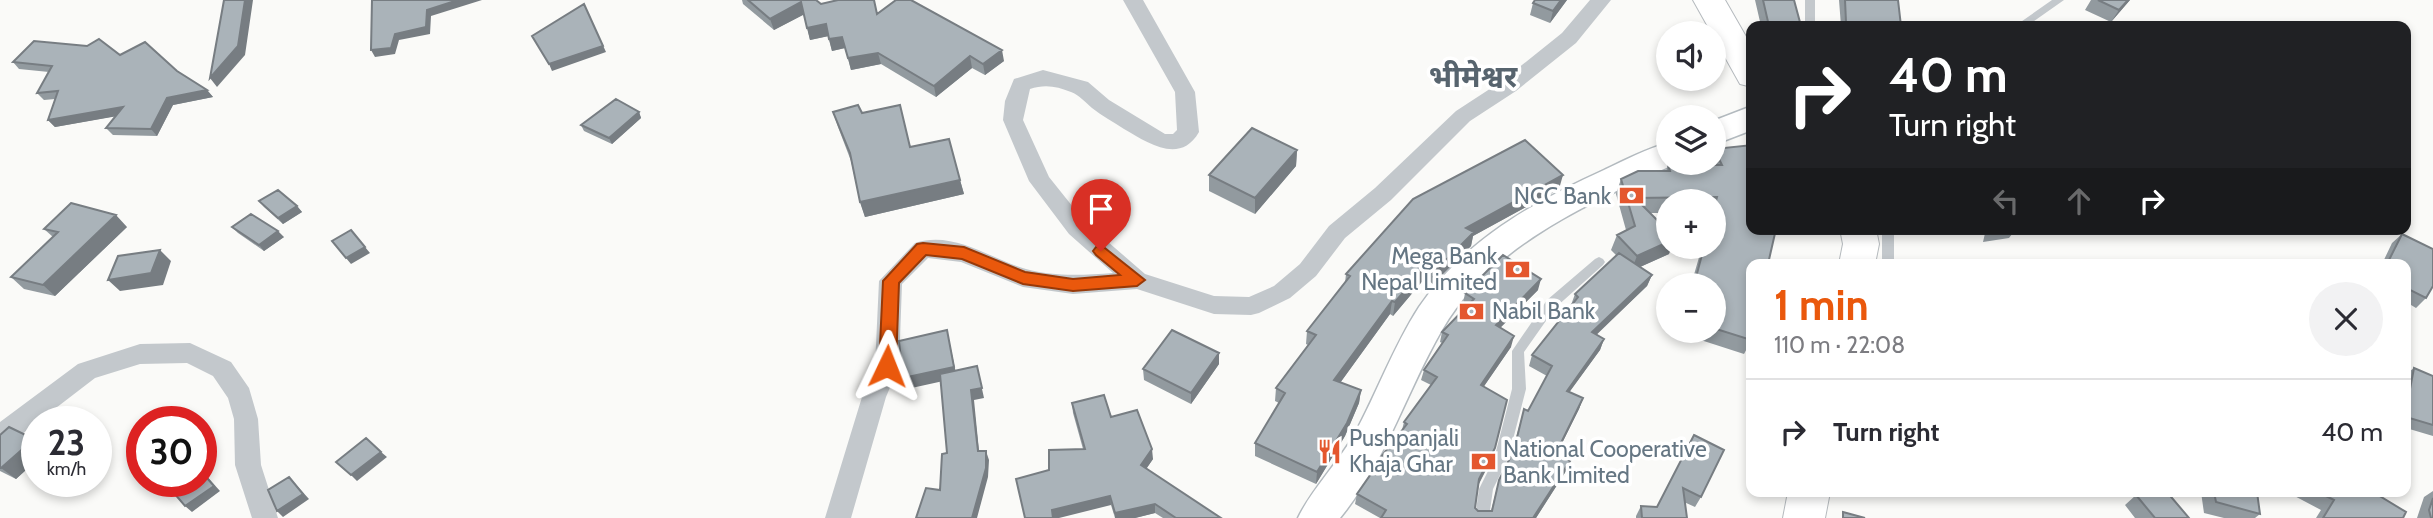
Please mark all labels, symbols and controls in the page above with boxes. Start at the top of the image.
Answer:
map controls [1656,21,1726,343]
button: sound [1656,21,1726,91]
text: 40 m [1889,45,2008,104]
icon: right [1774,49,1865,140]
district label: भीमेश्वर [1429,58,1518,95]
button: layers [1656,105,1726,175]
text: Turn right [1889,105,2016,144]
pin [1071,179,1131,251]
place label: NCC Bank [1514,182,1612,210]
bank icon: NCC Bank [1617,182,1645,210]
icon: left [1987,182,2025,220]
icon: ahead [2060,182,2098,220]
icon: right [2133,182,2171,220]
button: + [1656,189,1726,259]
icon: arrive [1082,190,1120,228]
place label: Mega Bank Nepal Limited [1361,242,1498,296]
bank icon: Mega Bank Nepal Limited [1503,255,1531,283]
button: − [1656,273,1726,343]
text: 1 min [1774,279,1869,331]
button: close [2309,282,2383,356]
bank icon: Nabil Bank [1458,297,1486,325]
place label: Nabil Bank [1492,297,1596,325]
position arrow [850,329,924,403]
text: 110 m · 22:08 [1774,331,1905,359]
speed limit sign: 30 [126,406,217,497]
icon: right [1774,413,1812,451]
text: Turn right [1833,416,1939,448]
text: 40 m [2321,416,2383,448]
text: 23 [48,421,85,464]
place label: Pushpanjali Khaja Ghar [1349,424,1459,478]
place label: National Cooperative Bank Limited [1503,435,1707,489]
restaurant icon: Pushpanjali Khaja Ghar [1315,437,1343,465]
bank icon: National Cooperative Bank Limited [1469,448,1497,476]
text: km/h [47,458,86,480]

